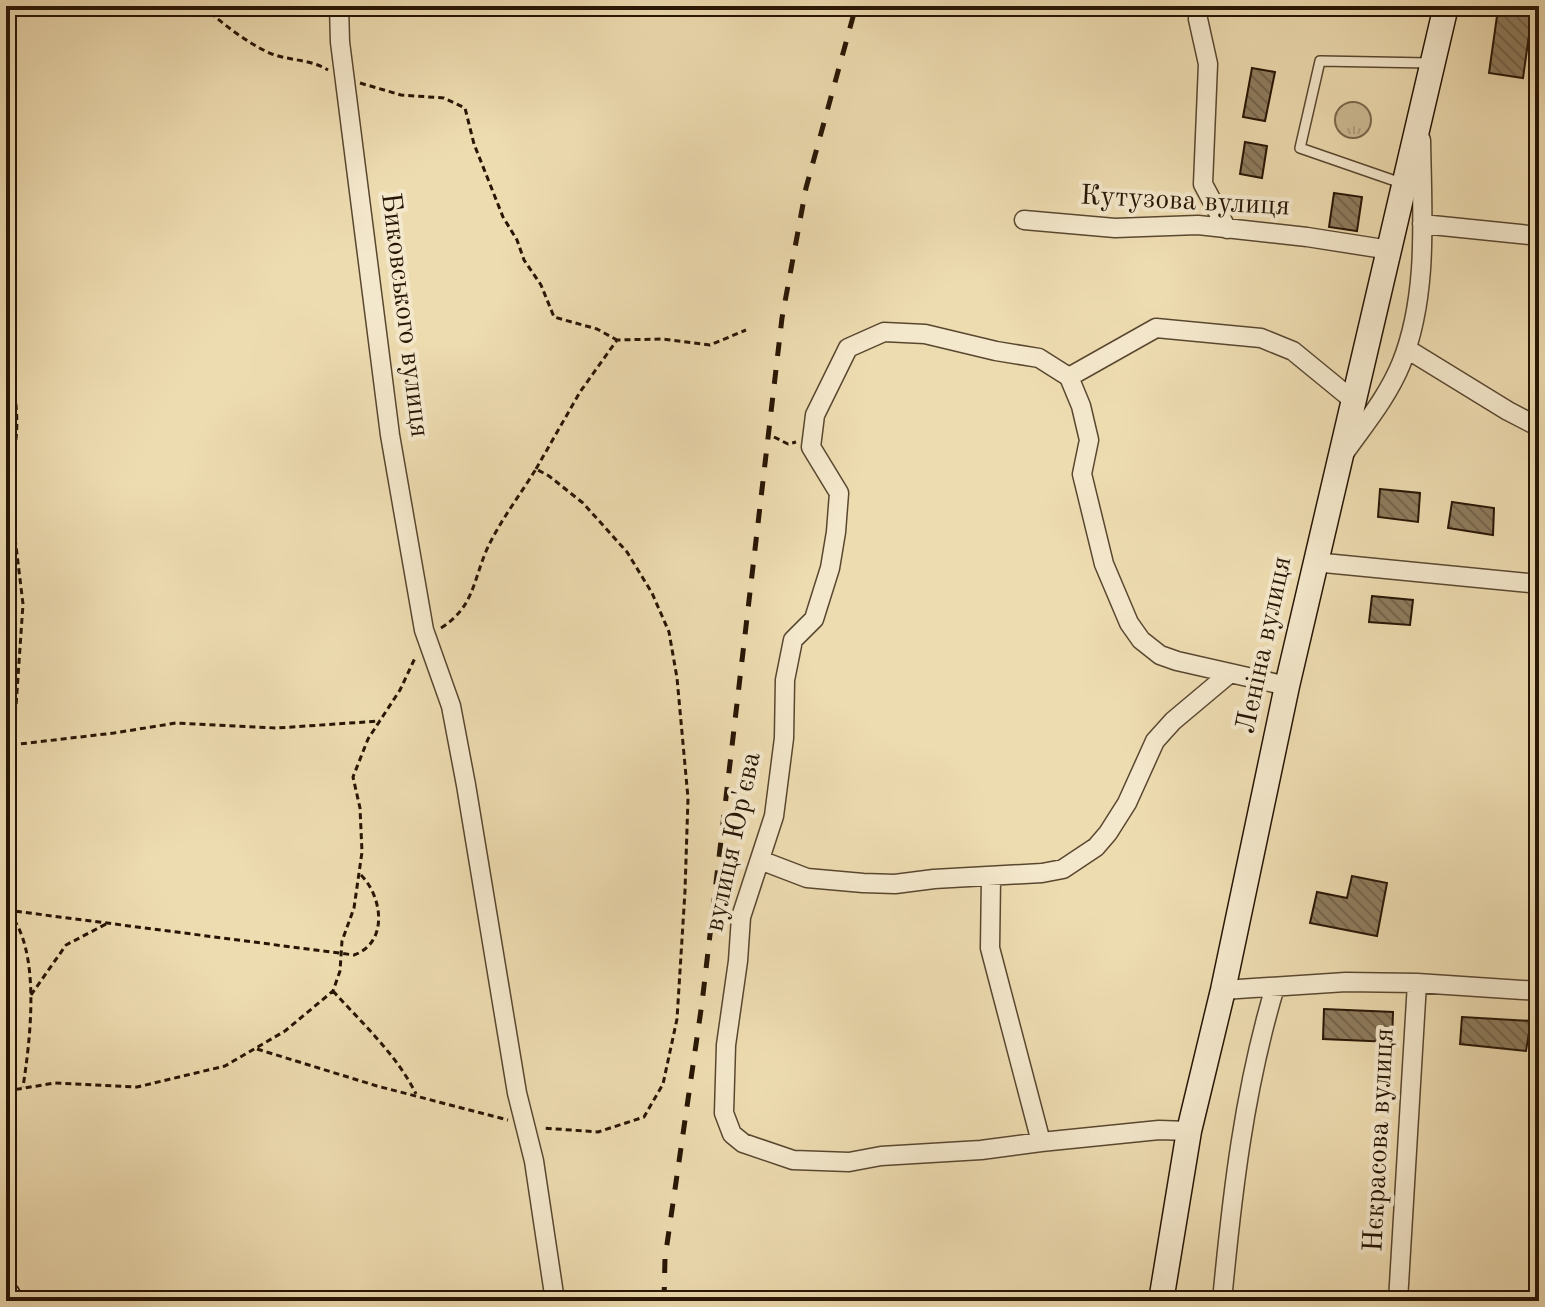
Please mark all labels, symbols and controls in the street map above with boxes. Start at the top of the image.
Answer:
street label: Кутузова вулиця [1079,183,1291,221]
street label: Биковського вулиця [375,191,433,439]
street label: Леніна вулиця [1233,554,1297,736]
street label: вулиця Юр'єва [701,750,767,934]
street label: Нєкрасова вулиця [1360,1027,1400,1253]

